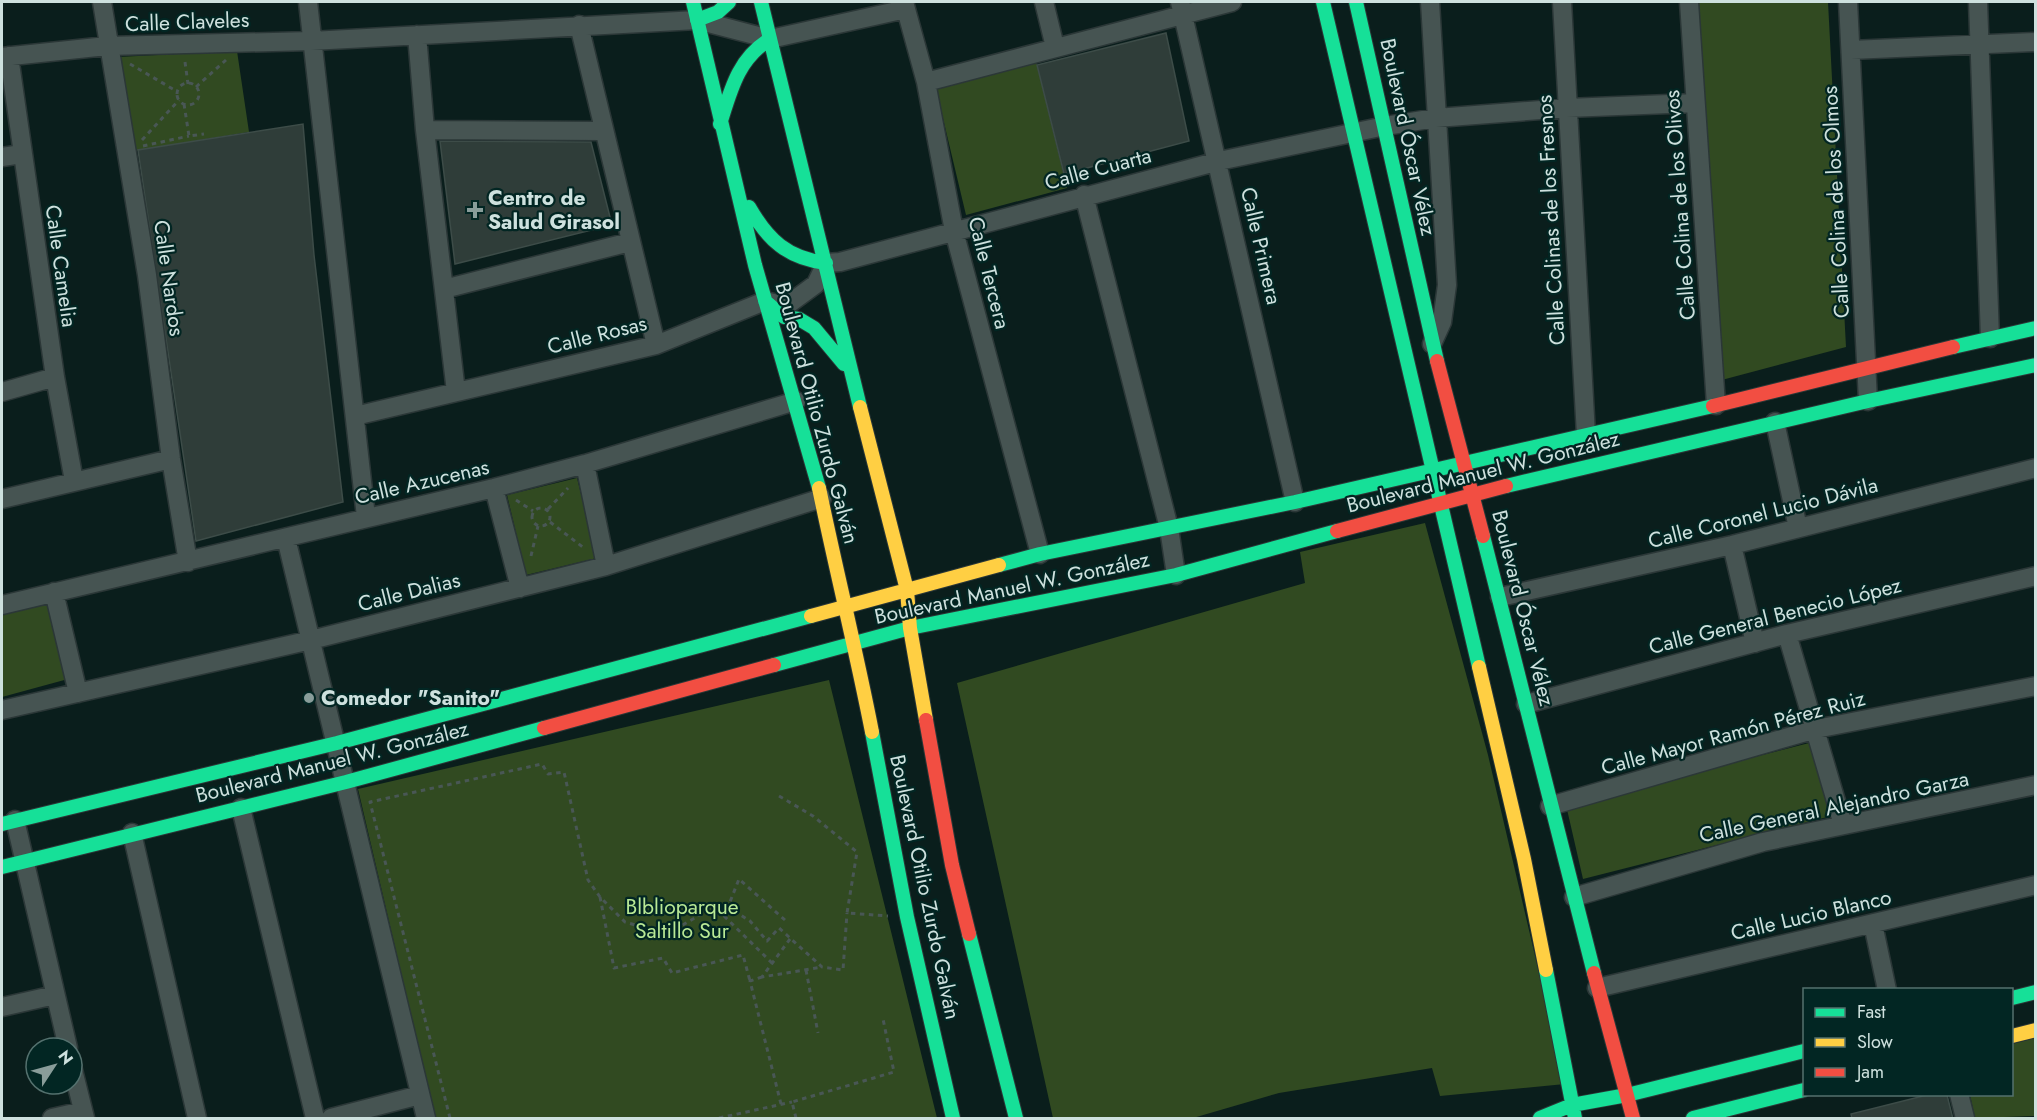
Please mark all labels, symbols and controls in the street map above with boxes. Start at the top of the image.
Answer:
street label: Calle Claveles [124,5,250,39]
street label: Boulevard Óscar Vélez [1372,36,1444,239]
street label: Calle Colina de los Olmos [1815,85,1857,319]
street label: Calle Colina de los Olivos [1657,89,1703,321]
street label: Calle Colinas de los Fresnos [1529,94,1573,346]
street label: Calle Cuarta [1041,140,1155,198]
place label: Centro de Salud Girasol [488,183,620,237]
street label: Calle Primera [1233,184,1289,308]
marker: Centro de Salud Girasol [466,201,484,219]
street label: Calle Camelia [38,203,84,329]
street label: Calle Tercera [961,214,1017,332]
street label: Calle Nardos [146,218,192,338]
street label: Boulevard Otilio Zurdo Galván [768,279,866,547]
street label: Calle Rosas [544,308,650,362]
street label: Boulevard Manuel W. González [1343,423,1623,520]
street label: Calle Azucenas [352,452,492,512]
street label: Calle Coronel Lucio Dávila [1645,470,1881,556]
street label: Boulevard Óscar Vélez [1484,507,1562,709]
street label: Boulevard Manuel W. González [872,544,1153,632]
street label: Calle Dalias [355,565,463,619]
street label: Calle General Benecio López [1646,570,1905,662]
place label: Comedor "Sanito" [321,683,500,713]
street label: Calle Mayor Ramón Pérez Ruiz [1598,683,1869,783]
marker: Comedor "Sanito" [302,691,316,705]
street label: Boulevard Manuel W. González [192,713,472,810]
street label: Boulevard Otilio Zurdo Galván [882,752,968,1022]
street label: Calle General Alejandro Garza [1696,764,1972,850]
street label: Calle Lucio Blanco [1728,882,1894,948]
park label: Blblioparque Saltillo Sur [625,892,739,946]
legend [1803,988,2013,1096]
text: Fast [1857,999,1886,1025]
text: Slow [1857,1029,1894,1055]
north arrow [24,1036,84,1096]
text: N [53,1046,79,1069]
text: Jam [1855,1059,1884,1085]

